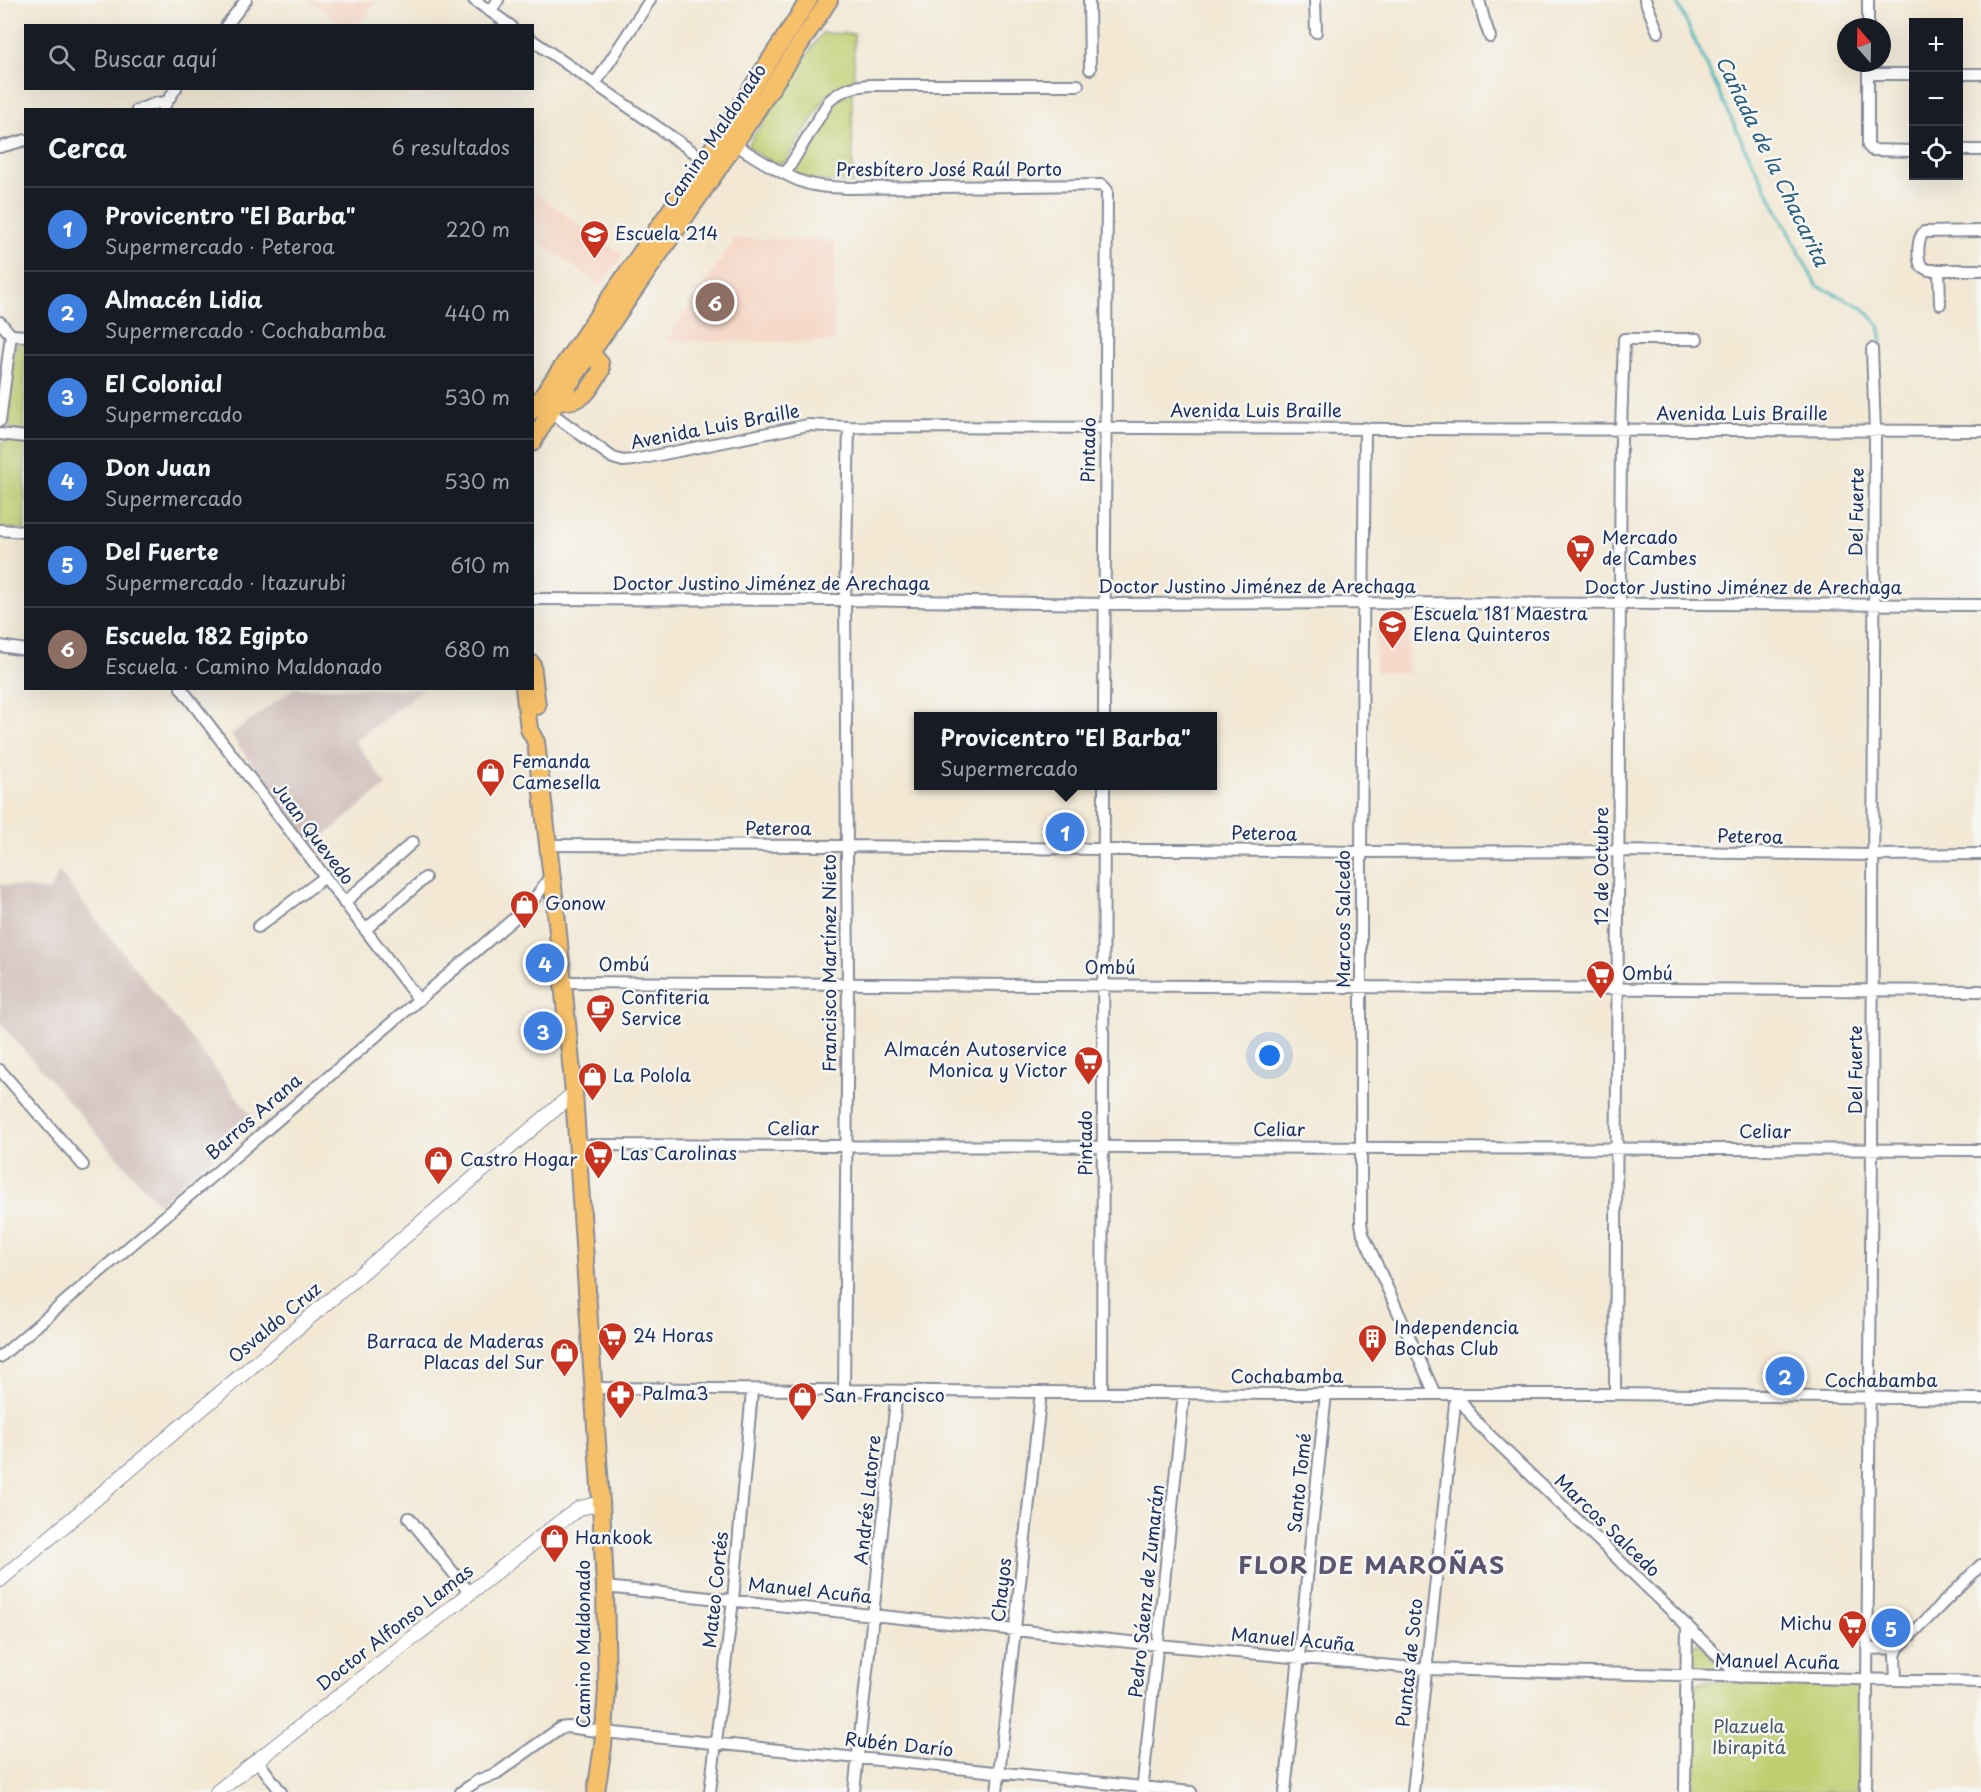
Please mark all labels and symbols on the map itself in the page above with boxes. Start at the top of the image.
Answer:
north arrow [1837,18,1891,72]
water label: Cañada de la Chacarita [1709,50,1838,272]
street label: Camino Maldonado [655,58,772,213]
street label: Presbítero José Raúl Porto [836,155,1062,182]
school or university icon: Escuela 214 [578,218,610,260]
place label: Escuela 214 [615,219,718,246]
pin: 6 [696,280,734,324]
street label: Avenida Luis Braille [628,396,802,455]
street label: Avenida Luis Braille [1170,396,1342,423]
street label: Avenida Luis Braille [1656,399,1828,426]
street label: Pintado [1073,417,1102,483]
street label: Del Fuerte [1841,468,1870,556]
place label: Mercado de Cambes [1602,523,1697,571]
supermarket icon: Mercado de Cambes [1565,532,1597,574]
street label: Doctor Justino Jiménez de Arechaga [612,569,931,596]
street label: Doctor Justino Jiménez de Arechaga [1098,572,1417,599]
street label: Doctor Justino Jiménez de Arechaga [1584,573,1903,600]
place label: Escuela 181 Maestra Elena Quinteros [1413,599,1588,647]
school or university icon: Escuela 181 Maestra Elena Quinteros [1376,608,1408,650]
place label: Femanda Camesella [512,747,601,795]
shop icon: Femanda Camesella [475,756,507,798]
street label: Juan Quevedo [267,776,362,890]
street label: 12 de Octubre [1587,806,1614,925]
pin: 1 [1046,810,1084,854]
street label: Peteroa [745,814,812,841]
street label: Peteroa [1231,818,1298,847]
street label: Peteroa [1717,821,1784,850]
street label: Marcos Salcedo [1329,850,1356,988]
street label: Francisco Martínez Nieto [815,854,842,1072]
shop icon: Gonow [508,888,540,930]
place label: Gonow [545,889,606,916]
pin: 4 [526,940,564,986]
street label: Ombú [599,950,649,977]
street label: Ombú [1085,953,1135,980]
supermarket icon: Ombú [1585,958,1617,1000]
place label: Ombú [1622,959,1673,986]
place label: Confiteria Service [621,983,710,1031]
cafe icon: Confiteria Service [584,992,616,1034]
pin: 3 [524,1008,562,1054]
street label: Del Fuerte [1841,1026,1868,1114]
place label: Almacén Autoservice Monica y Victor [884,1035,1068,1083]
your location [1255,1041,1284,1070]
supermarket icon: Almacén Autoservice Monica y Victor [1072,1044,1104,1086]
shop icon: La Polola [576,1060,608,1102]
place label: La Polola [613,1061,692,1088]
street label: Barros Arana [199,1066,307,1165]
street label: Pintado [1071,1110,1098,1176]
street label: Celiar [767,1114,820,1141]
street label: Celiar [1253,1115,1306,1142]
street label: Celiar [1739,1117,1792,1144]
supermarket icon: Las Carolinas [583,1138,615,1180]
place label: Las Carolinas [620,1139,737,1166]
shop icon: Castro Hogar [423,1144,455,1186]
place label: Castro Hogar [460,1145,578,1172]
street label: Osvaldo Cruz [222,1275,327,1369]
place label: Independencia Bochas Club [1394,1313,1519,1361]
supermarket icon: 24 Horas [596,1320,628,1362]
place label: 24 Horas [633,1321,713,1348]
building icon: Independencia Bochas Club [1357,1322,1389,1364]
place label: Barraca de Maderas Placas del Sur [366,1327,545,1375]
shop icon: Barraca de Maderas Placas del Sur [549,1336,581,1378]
pin: 2 [1766,1354,1804,1398]
street label: Cochabamba [1231,1362,1344,1389]
street label: Cochabamba [1825,1366,1938,1393]
pharmacy icon: Palma3 [605,1378,637,1420]
place label: Palma3 [642,1379,709,1406]
shop icon: San Francisco [786,1380,818,1422]
place label: San Francisco [823,1381,945,1408]
street label: Santo Tomé [1280,1432,1317,1534]
street label: Andrés Latorre [846,1434,887,1566]
street label: Marcos Salcedo [1549,1467,1667,1583]
street label: Pedro Sáenz de Zumarán [1121,1483,1170,1699]
shop icon: Hankook [538,1522,570,1564]
place label: Hankook [575,1523,653,1550]
street label: Mateo Cortés [695,1530,734,1650]
district label: FLOR DE MAROÑAS [1238,1546,1506,1582]
street label: Chayos [984,1556,1017,1623]
street label: Doctor Alfonso Lamas [310,1557,478,1697]
street label: Camino Maldonado [569,1560,596,1728]
street label: Manuel Acuña [747,1570,874,1610]
street label: Puntas de Soto [1388,1597,1429,1729]
pin: 5 [1872,1606,1910,1650]
supermarket icon: Michu [1837,1608,1869,1650]
place label: Michu [1780,1609,1832,1636]
street label: Manuel Acuña [1230,1620,1357,1657]
street label: Manuel Acuña [1715,1646,1840,1675]
park label: Plazuela Ibirapitá [1712,1712,1787,1760]
street label: Rubén Darío [843,1724,955,1763]

